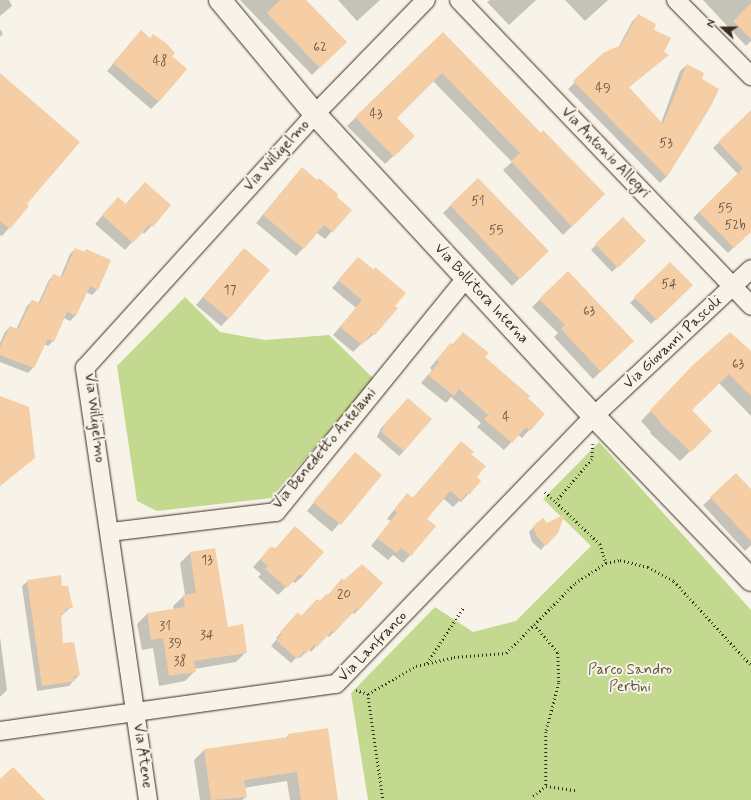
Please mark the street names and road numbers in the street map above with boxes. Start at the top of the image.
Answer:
street label: Via Antonio Allegri [557,104,653,202]
street label: Via Wiligelmo [240,116,314,196]
street label: Via Bollitora Interna [428,238,534,350]
street label: Via Giovanni Pascoli [621,294,725,392]
street label: Via Wiligelmo [80,372,108,464]
street label: Via Benedetto Antelami [269,384,381,514]
street label: Via Lanfranco [336,609,410,685]
street label: Via Atene [129,722,155,790]

